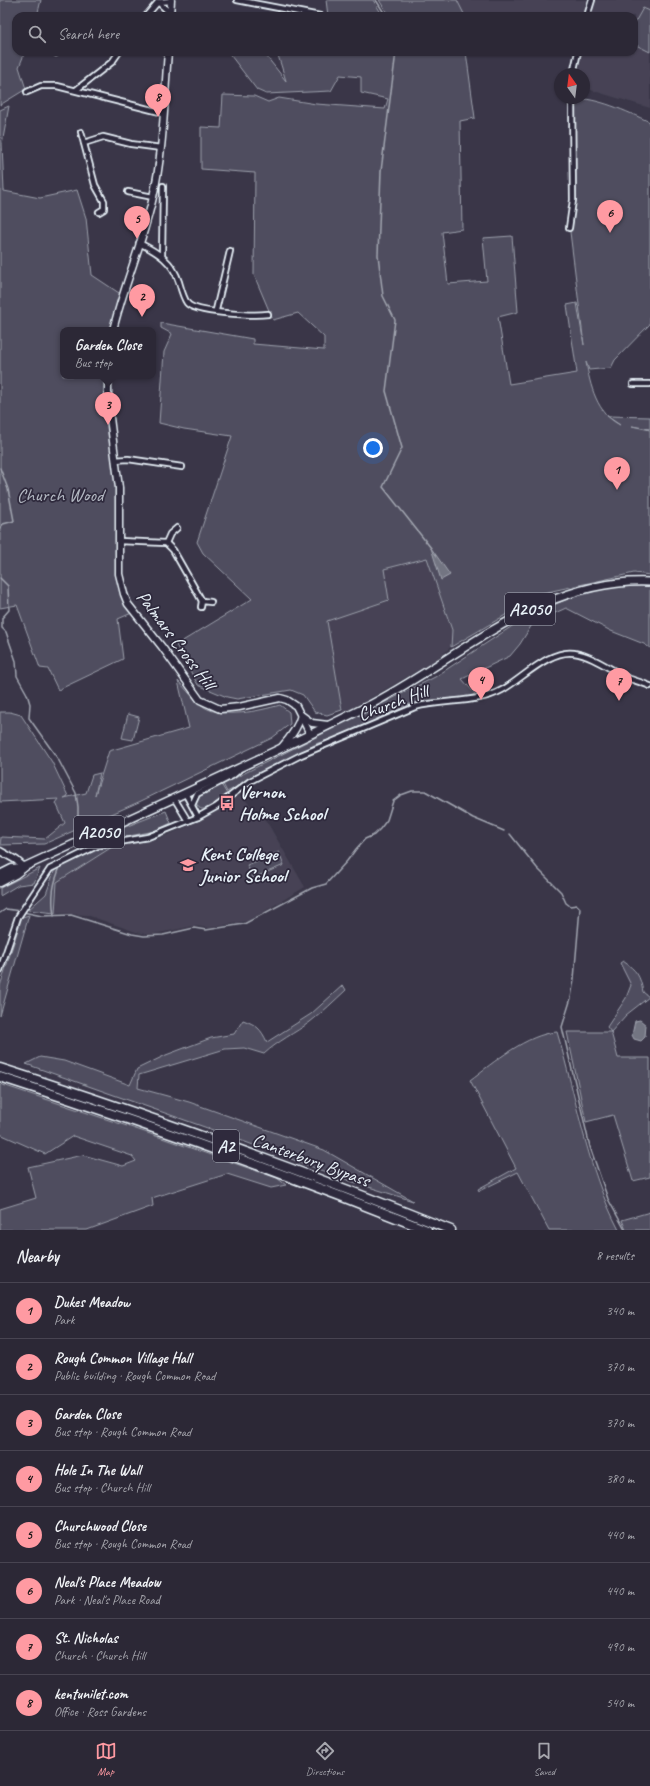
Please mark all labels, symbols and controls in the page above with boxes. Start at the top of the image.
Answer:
search box [12,12,638,56]
icon: search [26,23,48,45]
text: Search here [58,25,119,44]
north arrow [554,68,590,104]
pin: 8 [145,84,171,117]
pin: 6 [597,200,623,233]
pin: 5 [124,206,150,239]
pin: 2 [129,284,155,317]
popup [60,327,156,379]
text: Garden Close [75,336,141,355]
text: Bus stop [75,355,112,371]
pin: 3 [95,392,121,425]
your location [363,438,383,458]
pin: 1 [604,457,630,490]
park label: Church Wood [17,483,107,507]
street label: Palmars Cross Hill [131,586,223,697]
road number: A2050 [505,593,555,625]
pin: 4 [468,667,494,700]
pin: 7 [606,668,632,701]
street label: Church Hill [355,678,435,727]
place label: Vernon Holme School [239,780,329,826]
bus stop icon: Vernon Holme School [218,794,236,812]
road number: A2050 [74,816,124,848]
place label: Kent College Junior School [198,842,290,888]
school or university icon: Kent College Junior School [179,856,197,874]
street label: Canterbury Bypass [249,1128,375,1193]
road number: A2 [213,1130,239,1162]
text: Nearby [16,1246,59,1267]
text: 8 results [596,1248,634,1264]
text: Dukes Meadow [54,1293,130,1312]
text: 1 [26,1303,32,1319]
text: 340 m [606,1303,634,1319]
text: Park [54,1312,75,1328]
text: Rough Common Village Hall [54,1349,191,1368]
text: 2 [26,1359,32,1375]
text: 370 m [606,1359,634,1375]
text: Public building · Rough Common Road [54,1368,215,1384]
text: Garden Close [54,1405,121,1424]
text: 3 [26,1415,32,1431]
text: 370 m [606,1415,634,1431]
text: Bus stop · Rough Common Road [54,1424,191,1440]
text: Hole In The Wall [54,1461,141,1480]
text: 4 [26,1471,32,1487]
text: 380 m [606,1471,634,1487]
text: Bus stop · Church Hill [54,1480,150,1496]
text: Churchwood Close [54,1517,146,1536]
text: 5 [26,1527,32,1543]
text: 440 m [606,1527,634,1543]
text: Bus stop · Rough Common Road [54,1536,191,1552]
text: Neal's Place Meadow [54,1573,161,1592]
text: 6 [26,1583,32,1599]
text: 440 m [606,1583,634,1599]
text: Park · Neal's Place Road [54,1592,160,1608]
text: St. Nicholas [54,1629,118,1648]
text: 7 [26,1639,32,1655]
text: 490 m [606,1639,634,1655]
text: Church · Church Hill [54,1648,145,1664]
text: kentunilet.com [54,1685,128,1704]
text: 8 [26,1695,32,1711]
text: 540 m [606,1695,634,1711]
text: Office · Ross Gardens [54,1704,146,1720]
tab: Map [95,1740,117,1778]
tab: Directions [306,1740,344,1778]
tab: Saved [533,1740,555,1778]

